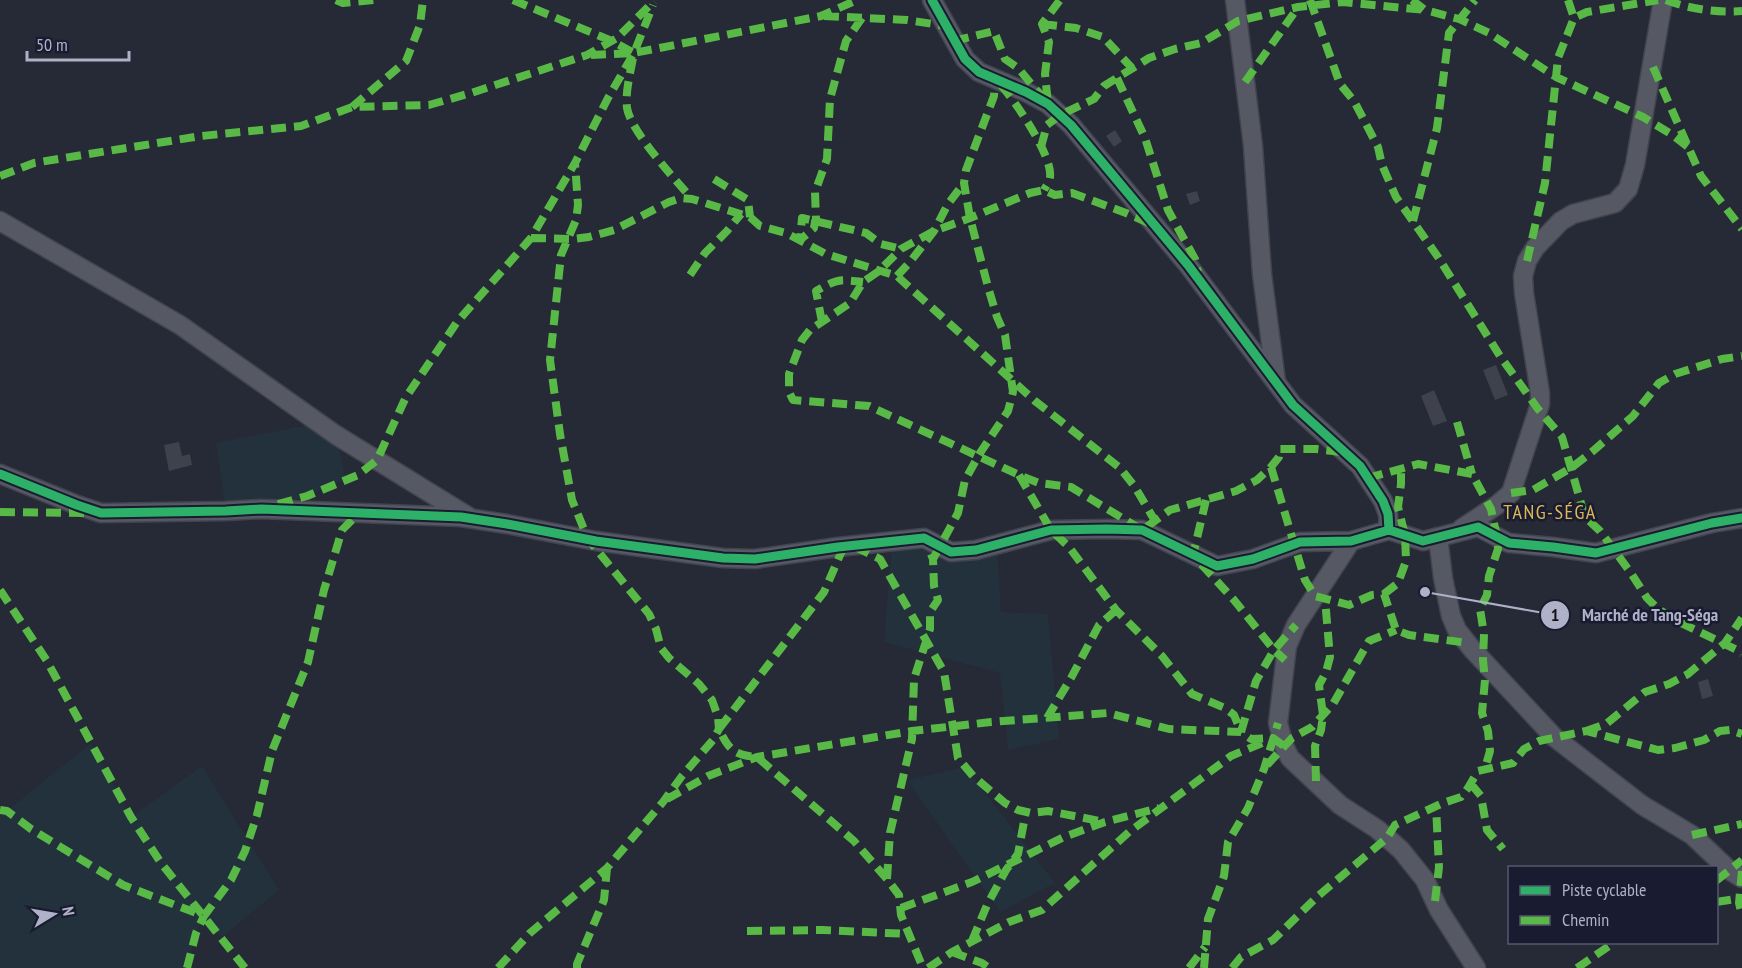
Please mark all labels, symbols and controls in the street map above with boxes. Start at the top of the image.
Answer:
scale bar [27,24,129,62]
text: 50 m [36,33,68,56]
district label: TANG-SÉGA [1503,499,1597,525]
callout: Marché de Tang-Séga [1540,597,1730,633]
text: 1 [1551,603,1559,626]
text: Marché de Tang-Séga [1582,603,1718,626]
legend [1508,866,1718,944]
text: Piste cyclable [1562,878,1646,901]
north arrow [24,884,84,944]
text: N [58,905,79,917]
text: Chemin [1562,908,1609,931]

